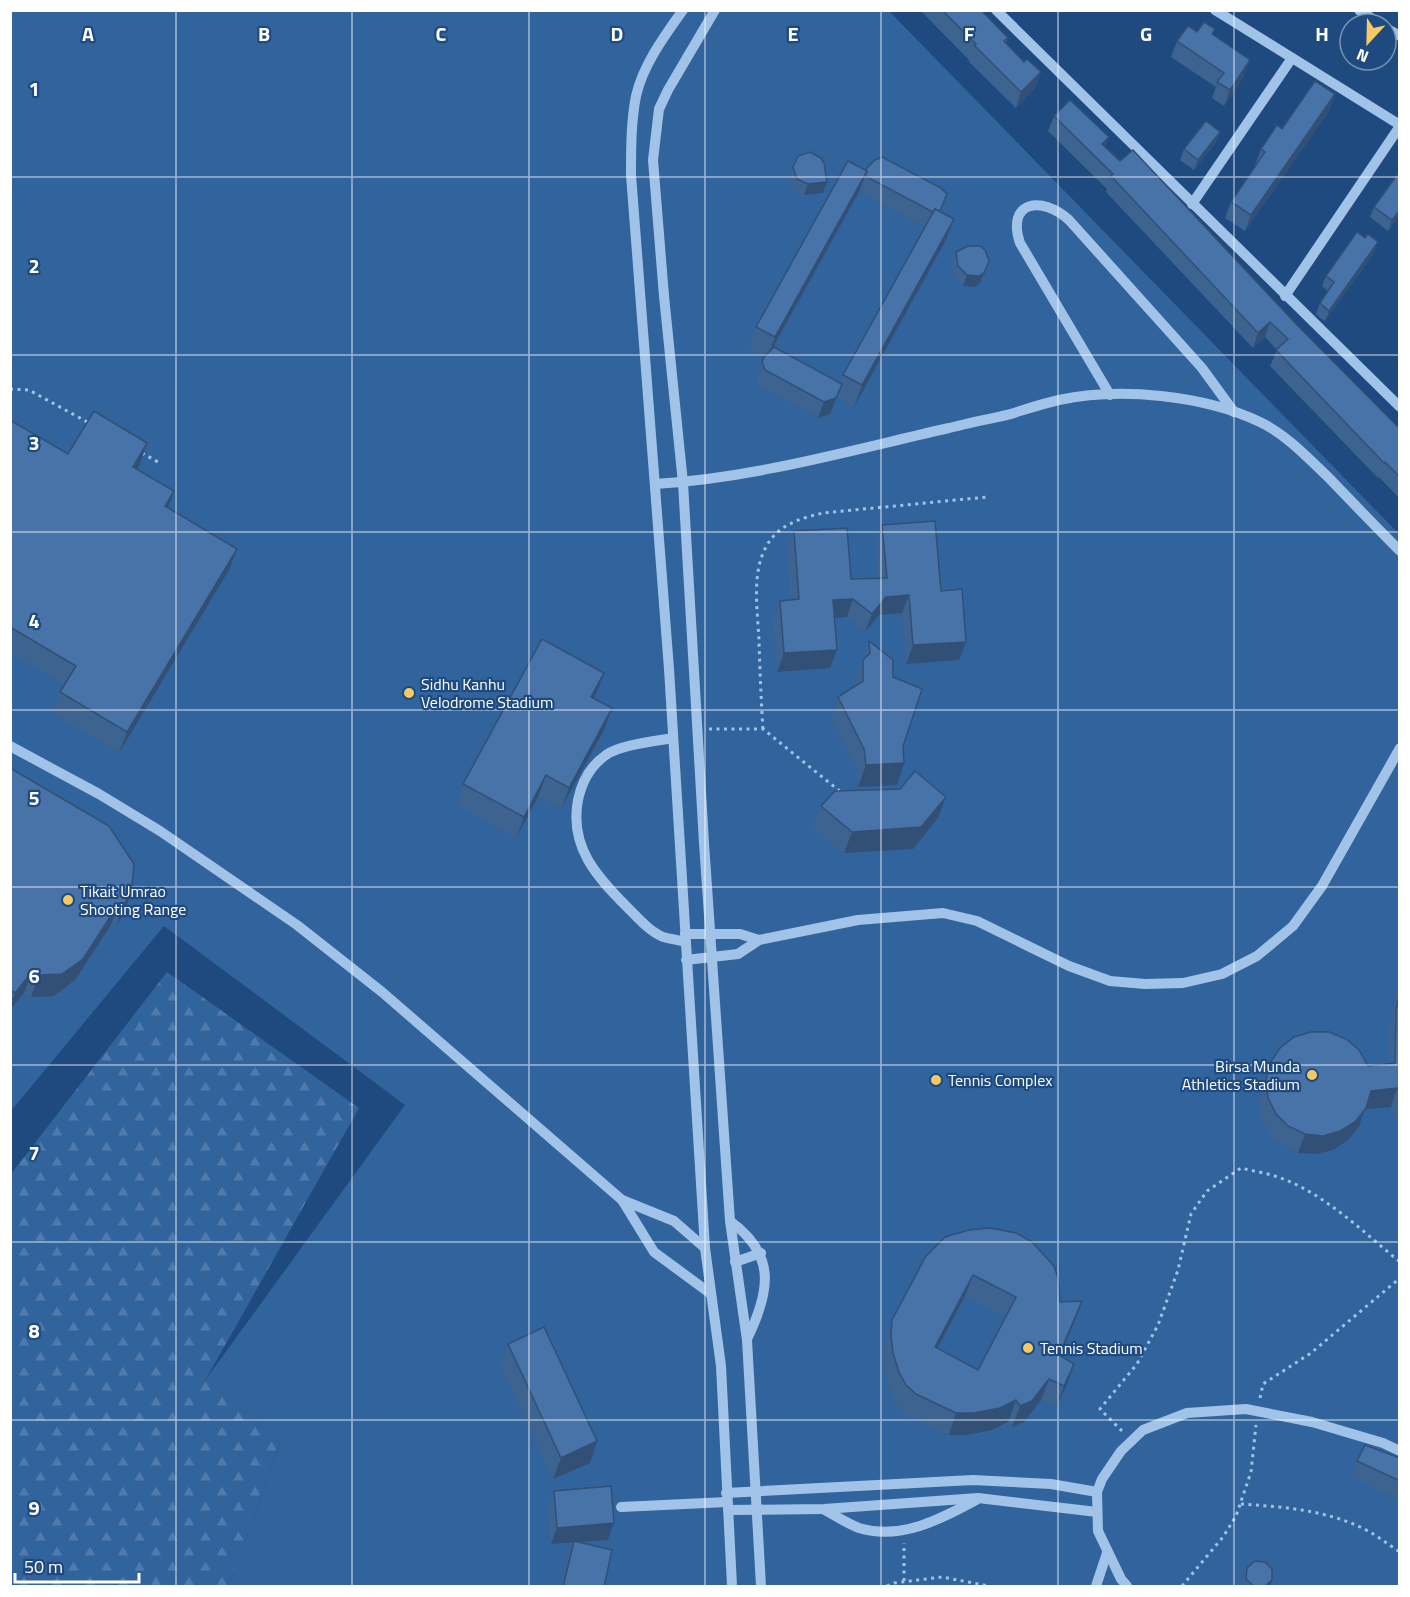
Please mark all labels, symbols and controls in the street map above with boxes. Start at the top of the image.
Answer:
north arrow [1338,12,1398,72]
text: A [82,18,94,49]
text: B [258,18,270,49]
text: C [436,18,447,49]
text: D [611,18,623,49]
text: E [787,18,799,49]
text: F [964,18,975,49]
text: G [1140,18,1152,49]
text: H [1315,18,1329,49]
text: N [1353,43,1372,69]
text: 1 [28,73,40,104]
text: 2 [28,250,40,281]
text: 3 [28,427,40,458]
text: 4 [28,605,40,636]
place label: Sidhu Kanhu Velodrome Stadium [421,672,553,714]
marker: Sidhu Kanhu Velodrome Stadium [402,686,416,700]
text: 5 [28,782,40,813]
place label: Tikait Umrao Shooting Range [80,879,186,921]
marker: Tikait Umrao Shooting Range [61,893,75,907]
text: 6 [28,960,40,991]
place label: Birsa Munda Athletics Stadium [1182,1054,1300,1096]
place label: Tennis Complex [948,1068,1052,1092]
marker: Birsa Munda Athletics Stadium [1305,1068,1319,1082]
marker: Tennis Complex [929,1073,943,1087]
text: 7 [28,1137,40,1168]
text: 8 [28,1315,40,1346]
place label: Tennis Stadium [1040,1336,1143,1360]
marker: Tennis Stadium [1021,1341,1035,1355]
text: 9 [28,1492,40,1523]
scale bar [15,1546,140,1584]
text: 50 m [24,1553,63,1580]

